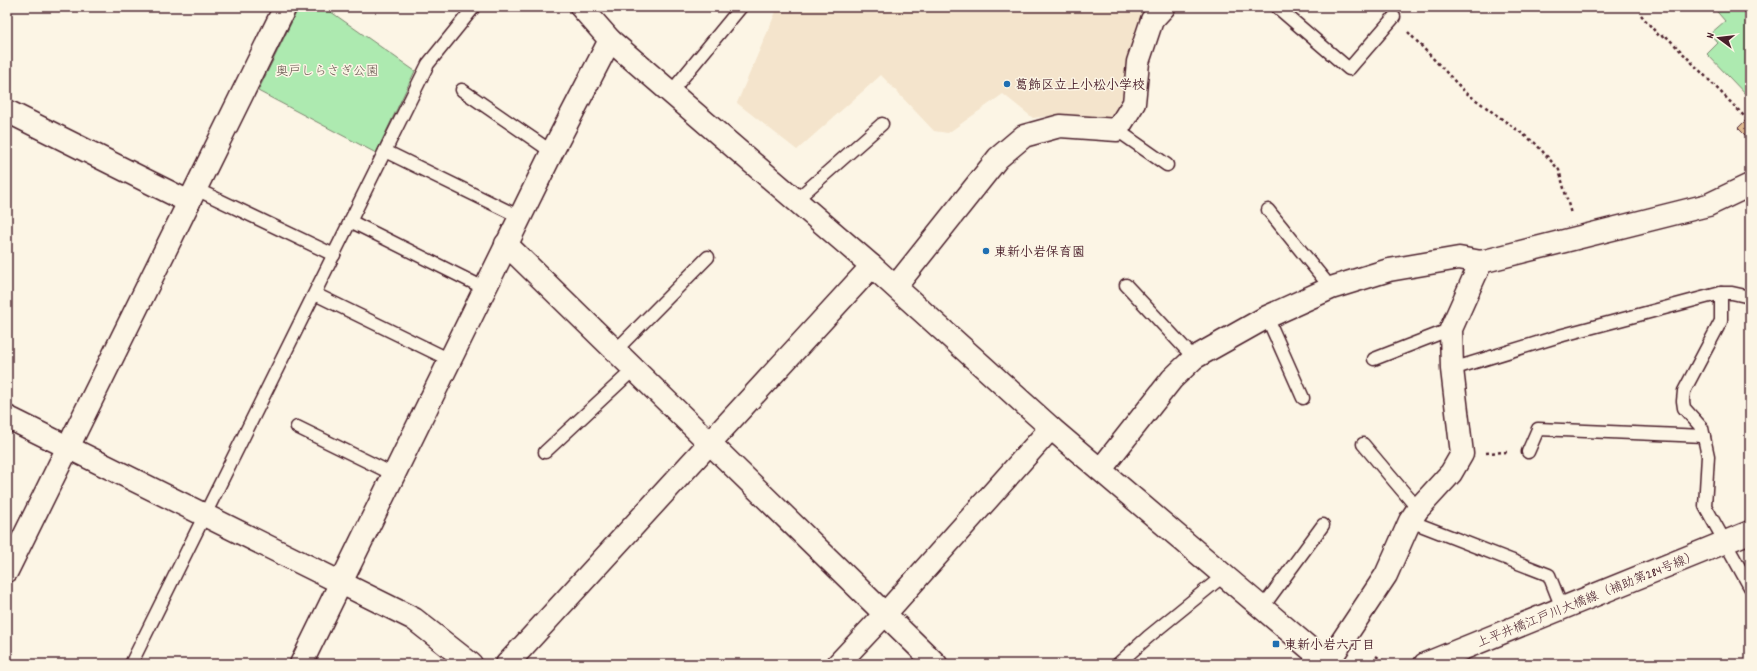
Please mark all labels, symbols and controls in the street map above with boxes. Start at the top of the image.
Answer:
north arrow [1699,18,1739,58]
text: N [1703,31,1720,41]
park label: 奥戸しらさぎ公園 [275,63,379,82]
place label: 葛飾区立上小松小学校 [1015,77,1145,96]
marker: 葛飾区立上小松小学校 [1002,79,1012,89]
place label: 東新小岩保育園 [994,244,1085,263]
marker: 東新小岩保育園 [981,246,991,256]
street label: 上平井橋江戸川大橋線（補助第284号線） [1474,547,1702,654]
place label: 東新小岩六丁目 [1284,637,1375,656]
marker: 東新小岩六丁目 [1271,639,1281,649]

